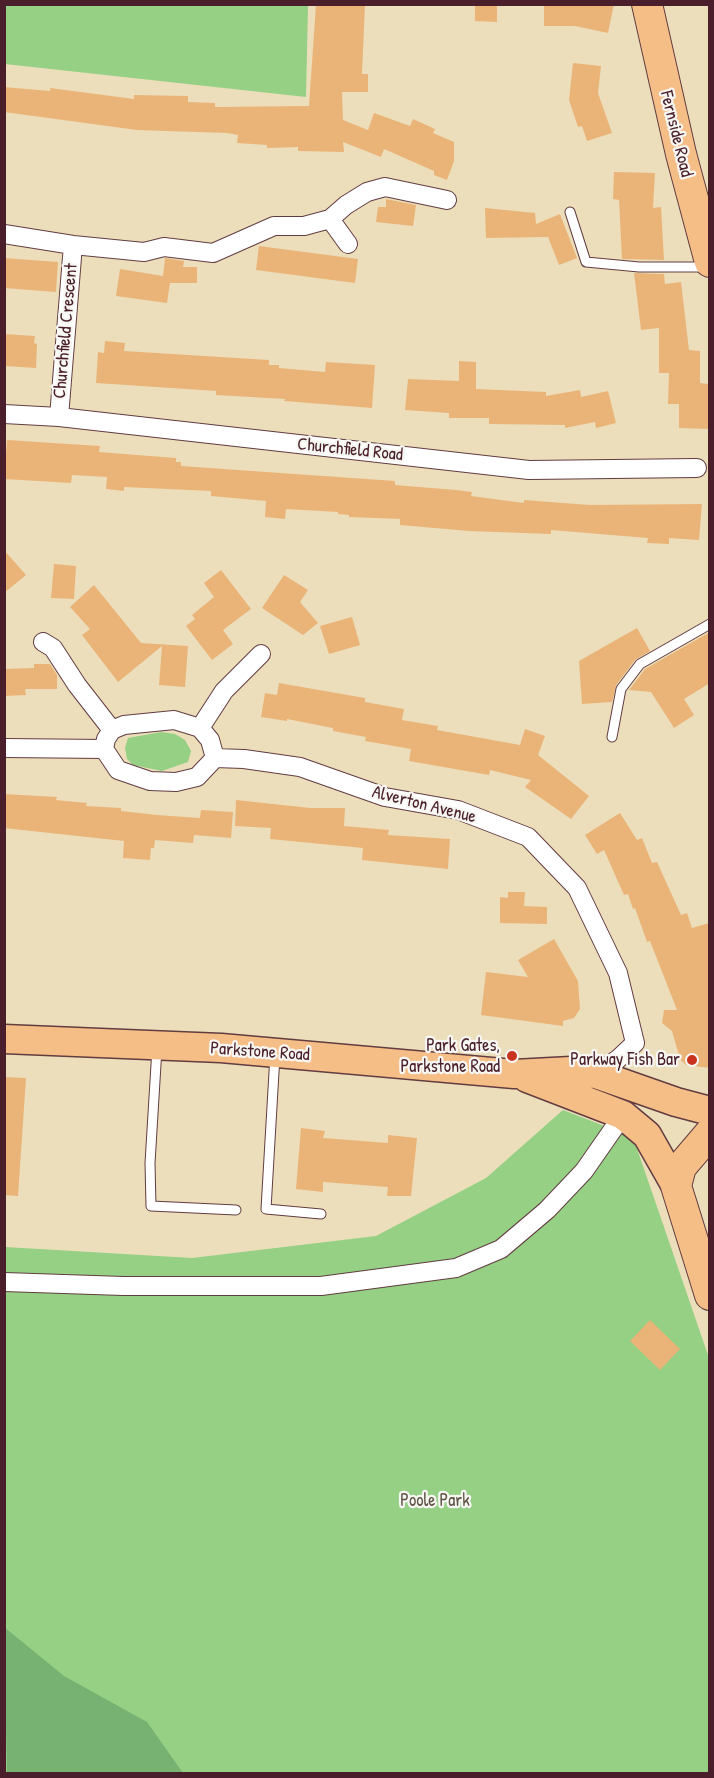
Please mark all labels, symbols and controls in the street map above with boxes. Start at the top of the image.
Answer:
street label: Fernside Road [655,89,697,179]
street label: Churchfield Crescent [49,262,83,400]
street label: Churchfield Road [296,434,404,466]
street label: Alverton Avenue [370,782,478,828]
place label: Park Gates, Parkstone Road [401,1035,500,1078]
street label: Parkstone Road [210,1038,310,1066]
marker: Park Gates, Parkstone Road [505,1049,519,1063]
place label: Parkway Fish Bar [570,1049,680,1071]
marker: Parkway Fish Bar [685,1053,699,1067]
park label: Poole Park [400,1490,470,1512]

